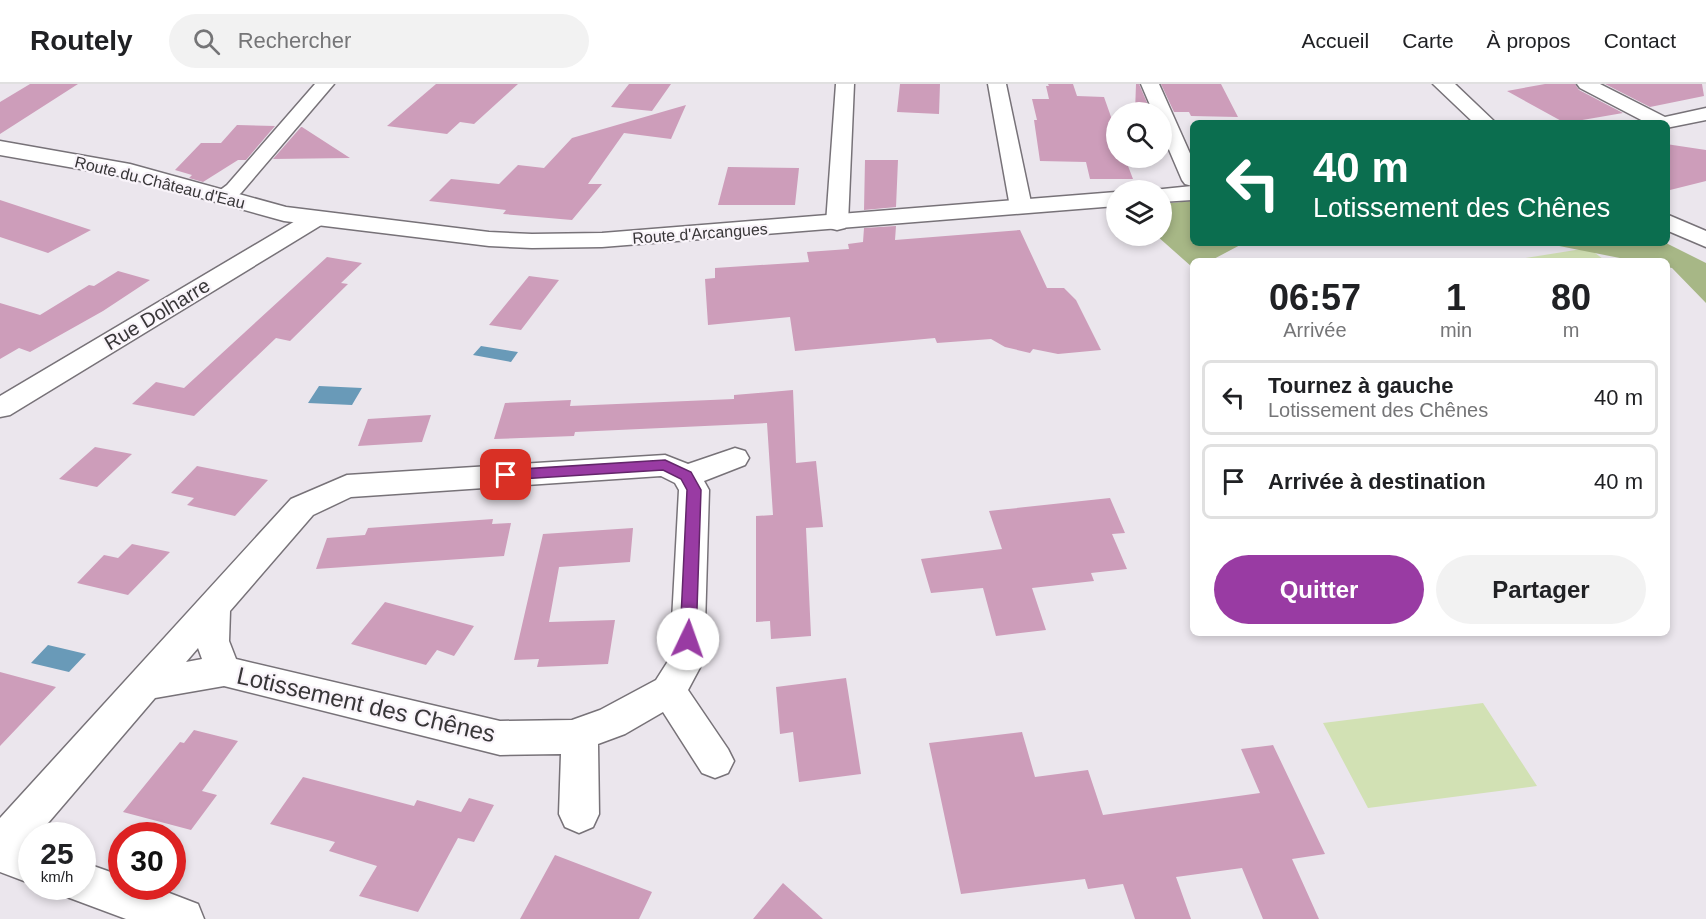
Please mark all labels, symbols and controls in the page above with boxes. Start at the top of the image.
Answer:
search box [169,14,589,68]
text: Routely [30,25,133,56]
icon: search [190,25,223,58]
text: Rechercher [238,28,351,53]
text: Accueil [1302,29,1369,52]
text: Carte [1402,29,1454,52]
text: À propos [1487,29,1571,52]
text: Contact [1604,29,1676,52]
map controls [1106,102,1172,246]
button: search [1106,102,1172,168]
icon: left [1214,144,1292,222]
text: 40 m [1313,144,1409,191]
street label: Route du Château d'Eau [73,153,247,212]
button: layers [1106,180,1172,246]
text: Lotissement des Chênes [1313,193,1610,223]
street label: Route d'Arcangues [632,220,768,247]
street label: Rue Dolharre [100,274,214,354]
text: 06:57 [1269,277,1361,318]
text: 1 [1446,277,1466,318]
text: 80 [1551,277,1591,318]
text: Arrivée [1283,319,1347,341]
text: min [1440,319,1472,341]
text: m [1563,319,1579,341]
text: Tournez à gauche [1268,373,1453,398]
icon: left [1217,381,1250,414]
text: 40 m [1594,385,1643,410]
text: Lotissement des Chênes [1268,399,1488,421]
pin [480,449,531,500]
icon: arrive [489,458,522,491]
icon: arrive [1217,465,1250,498]
text: Arrivée à destination [1268,469,1486,494]
text: 40 m [1594,469,1643,494]
button: Quitter [1214,555,1424,624]
button: Partager [1436,555,1646,624]
position arrow [656,607,720,671]
street label: Lotissement des Chênes [234,662,498,747]
speed limit sign: 30 [108,822,186,900]
text: 25 [40,837,74,870]
text: km/h [41,868,73,885]

